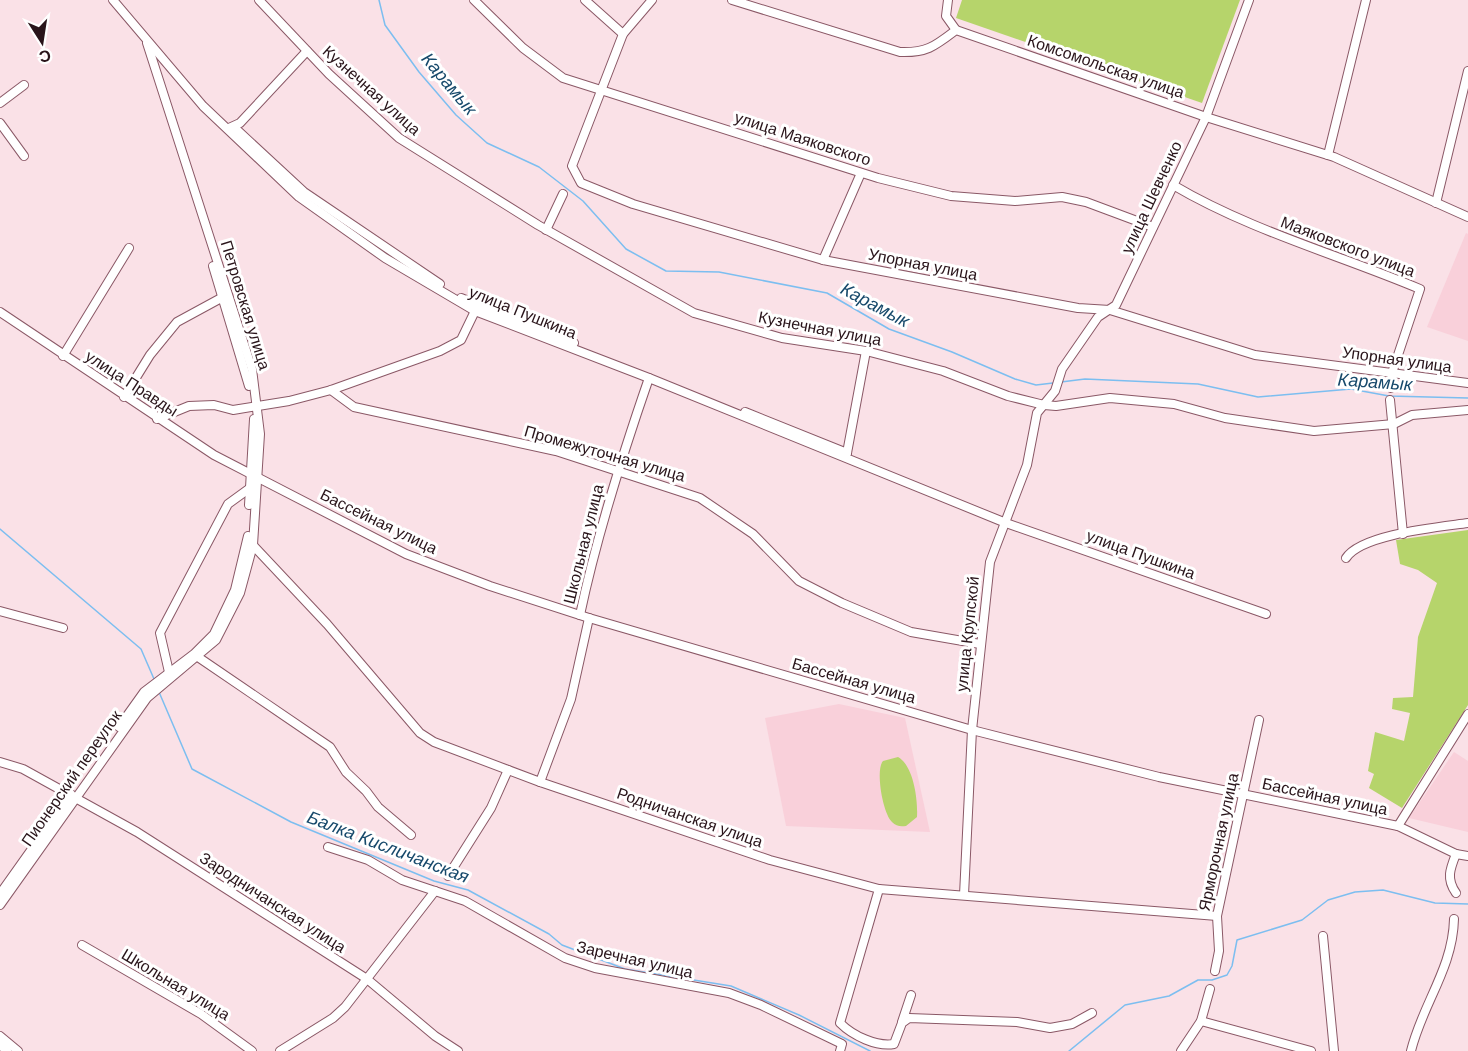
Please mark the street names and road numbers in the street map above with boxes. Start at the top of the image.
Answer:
street label: Комсомольская улица [1025,30,1187,103]
street label: Кузнечная улица [318,41,425,140]
street label: улица Маяковского [732,107,874,170]
street label: улица Шевченко [1116,138,1187,257]
street label: Маяковского улица [1278,211,1418,282]
street label: Петровская улица [216,238,275,373]
street label: Упорная улица [867,244,979,285]
street label: улица Пушкина [466,281,580,344]
street label: Кузнечная улица [757,306,883,351]
street label: Упорная улица [1341,341,1453,378]
street label: улица Правды [81,346,182,421]
street label: Промежуточная улица [522,420,688,487]
street label: Школьная улица [558,482,609,606]
street label: Бассейная улица [317,484,441,559]
street label: улица Пушкина [1084,525,1198,584]
street label: улица Крупской [951,575,984,693]
street label: Бассейная улица [790,653,918,708]
street label: Пионерский переулок [17,705,127,850]
street label: Ярморочная улица [1194,771,1243,913]
street label: Бассейная улица [1260,773,1390,820]
street label: Родничанская улица [614,783,766,852]
street label: Зародничанская улица [196,847,350,958]
street label: Заречная улица [575,936,695,983]
street label: Школьная улица [118,944,234,1025]

